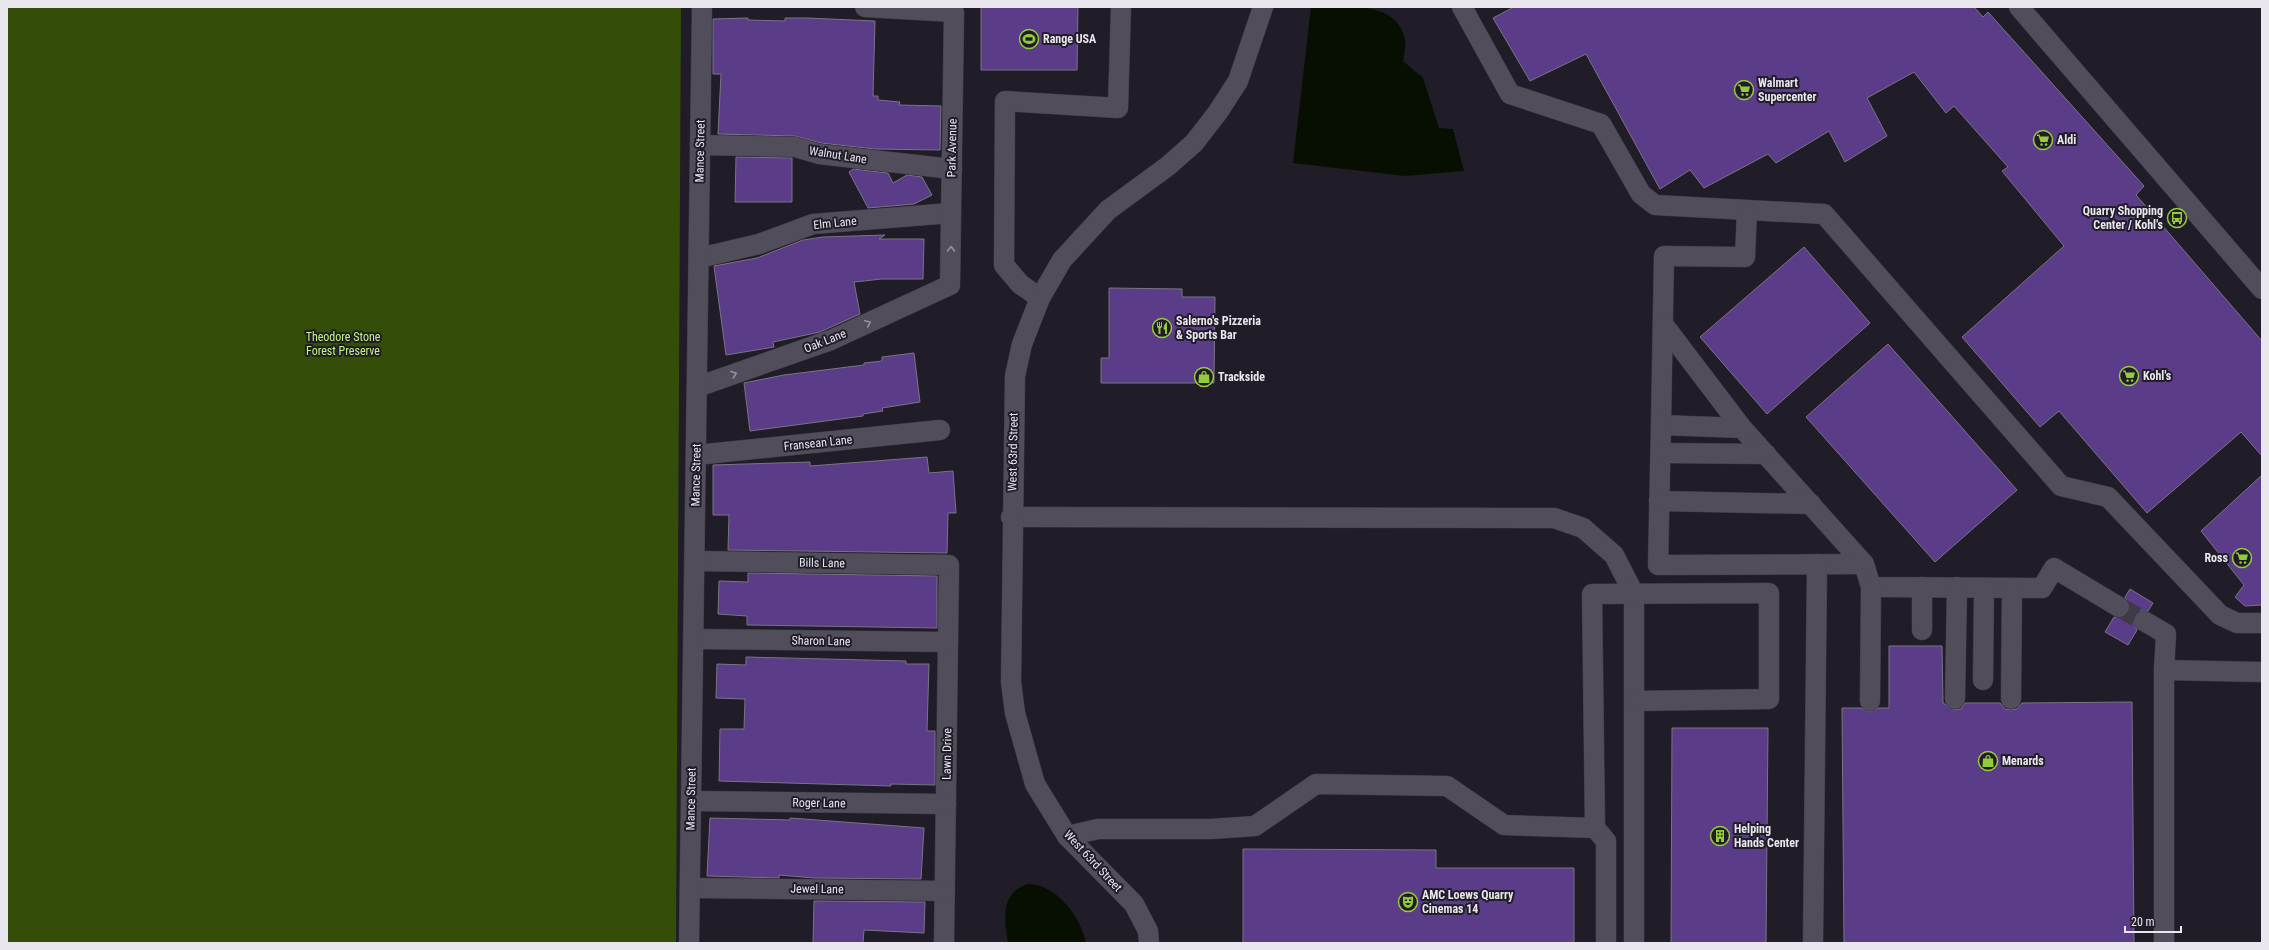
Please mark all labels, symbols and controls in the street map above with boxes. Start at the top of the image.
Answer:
sports icon: Range USA [1018,28,1040,50]
place label: Range USA [1043,32,1097,46]
place label: Walmart Supercenter [1758,76,1817,104]
supermarket icon: Walmart Supercenter [1733,79,1755,101]
street label: Park Avenue [944,118,960,177]
street label: Mance Street [692,119,708,182]
supermarket icon: Aldi [2032,129,2054,151]
place label: Aldi [2057,133,2076,147]
street label: Walnut Lane [808,144,868,167]
place label: Quarry Shopping Center / Kohl's [2083,204,2164,232]
bus stop icon: Quarry Shopping Center / Kohl's [2166,207,2188,229]
street label: Elm Lane [813,214,858,232]
one-way arrow [947,246,955,252]
place label: Salerno's Pizzeria & Sports Bar [1176,314,1261,342]
restaurant icon: Salerno's Pizzeria & Sports Bar [1151,317,1173,339]
one-way arrow [864,320,871,328]
street label: Oak Lane [802,326,848,356]
park label: Theodore Stone Forest Preserve [306,330,381,358]
supermarket icon: Kohl's [2118,365,2140,387]
shop icon: Trackside [1193,366,1215,388]
place label: Kohl's [2143,369,2172,383]
place label: Trackside [1218,370,1265,384]
one-way arrow [730,371,737,379]
street label: West 63rd Street [1005,412,1021,491]
street label: Fransean Lane [783,432,853,454]
street label: Mance Street [688,443,704,506]
supermarket icon: Ross [2231,547,2253,569]
place label: Ross [2204,551,2229,565]
street label: Bills Lane [799,556,845,570]
street label: Sharon Lane [791,633,851,649]
street label: Lawn Drive [940,728,954,780]
shop icon: Menards [1977,750,1999,772]
place label: Menards [2002,754,2044,768]
street label: Mance Street [683,767,699,830]
street label: Roger Lane [792,796,846,810]
place label: Helping Hands Center [1734,822,1799,850]
building icon: Helping Hands Center [1709,825,1731,847]
street label: West 63rd Street [1061,827,1125,895]
street label: Jewel Lane [790,882,844,896]
place label: AMC Loews Quarry Cinemas 14 [1422,888,1514,916]
theatre icon: AMC Loews Quarry Cinemas 14 [1397,891,1419,913]
scale bar [2125,908,2181,934]
text: 20 m [2131,915,2155,929]

